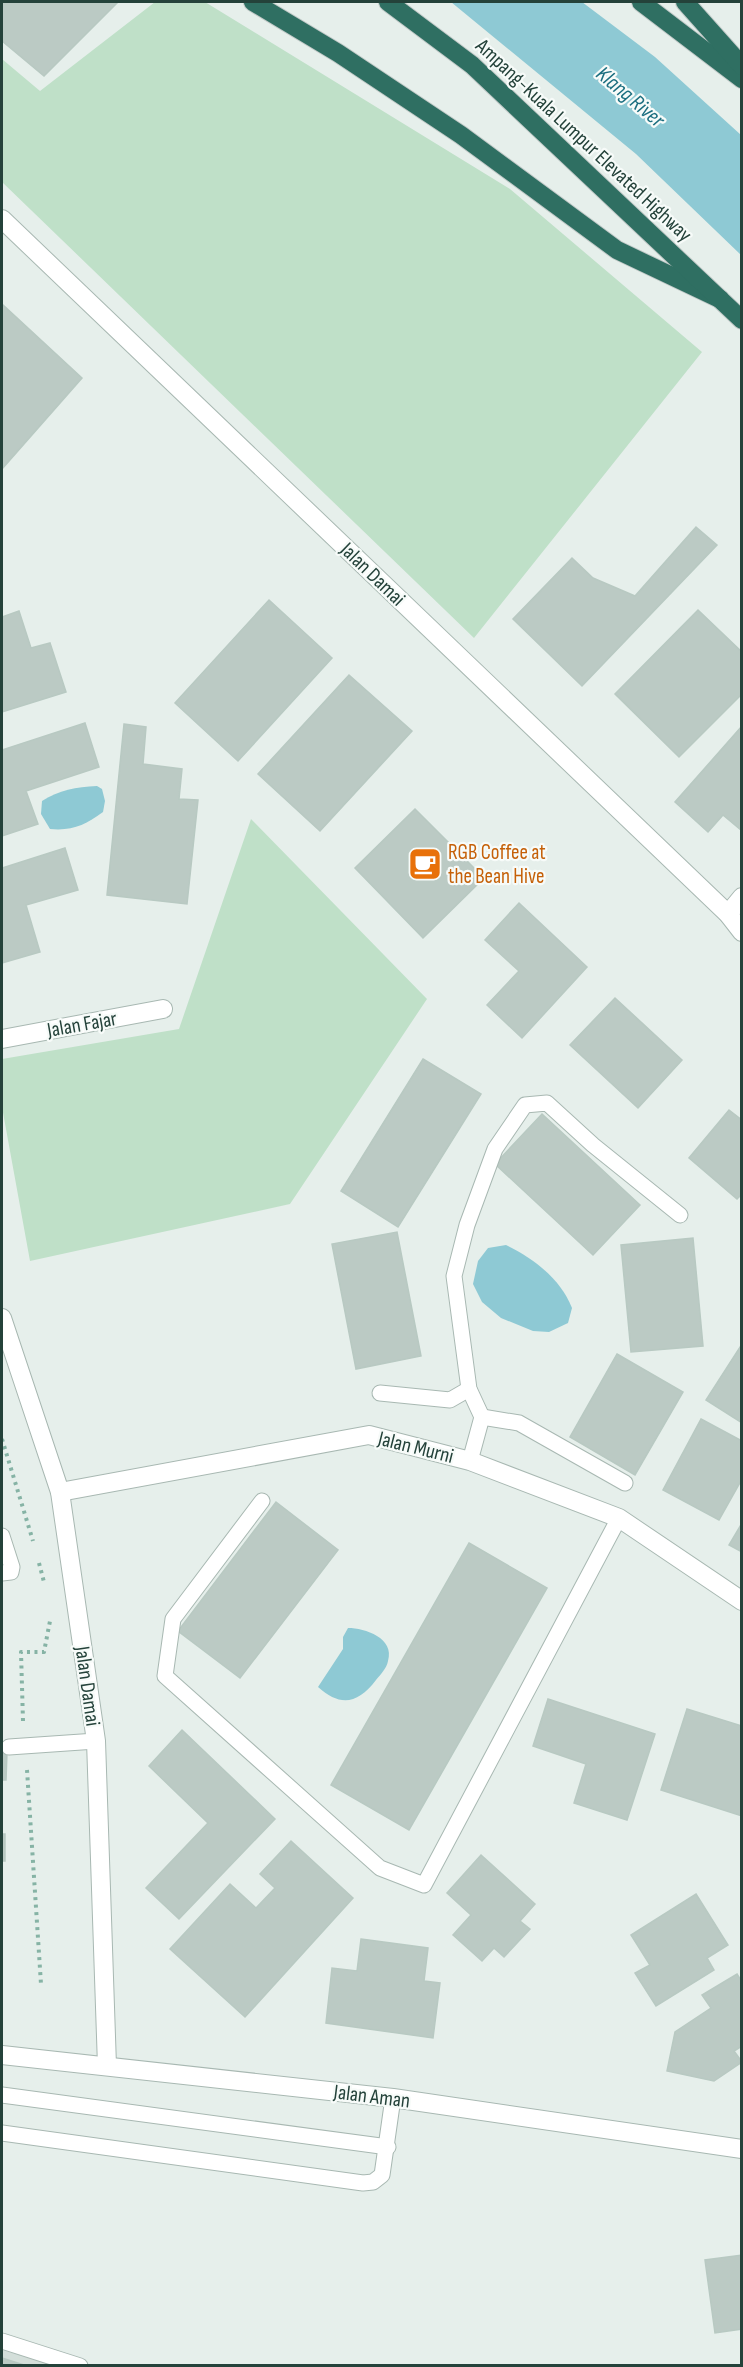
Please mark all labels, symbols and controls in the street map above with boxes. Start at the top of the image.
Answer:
street label: Ampang-Kuala Lumpur Elevated Highway [470,33,697,247]
water label: Klang River [590,61,670,134]
street label: Jalan Damai [334,537,410,611]
place label: RGB Coffee at the Bean Hive [448,840,546,889]
cafe icon: RGB Coffee at the Bean Hive [407,846,443,882]
street label: Jalan Fajar [44,1006,119,1043]
street label: Jalan Murni [375,1426,456,1469]
street label: Jalan Damai [69,1644,105,1728]
street label: Jalan Aman [331,2079,412,2114]

